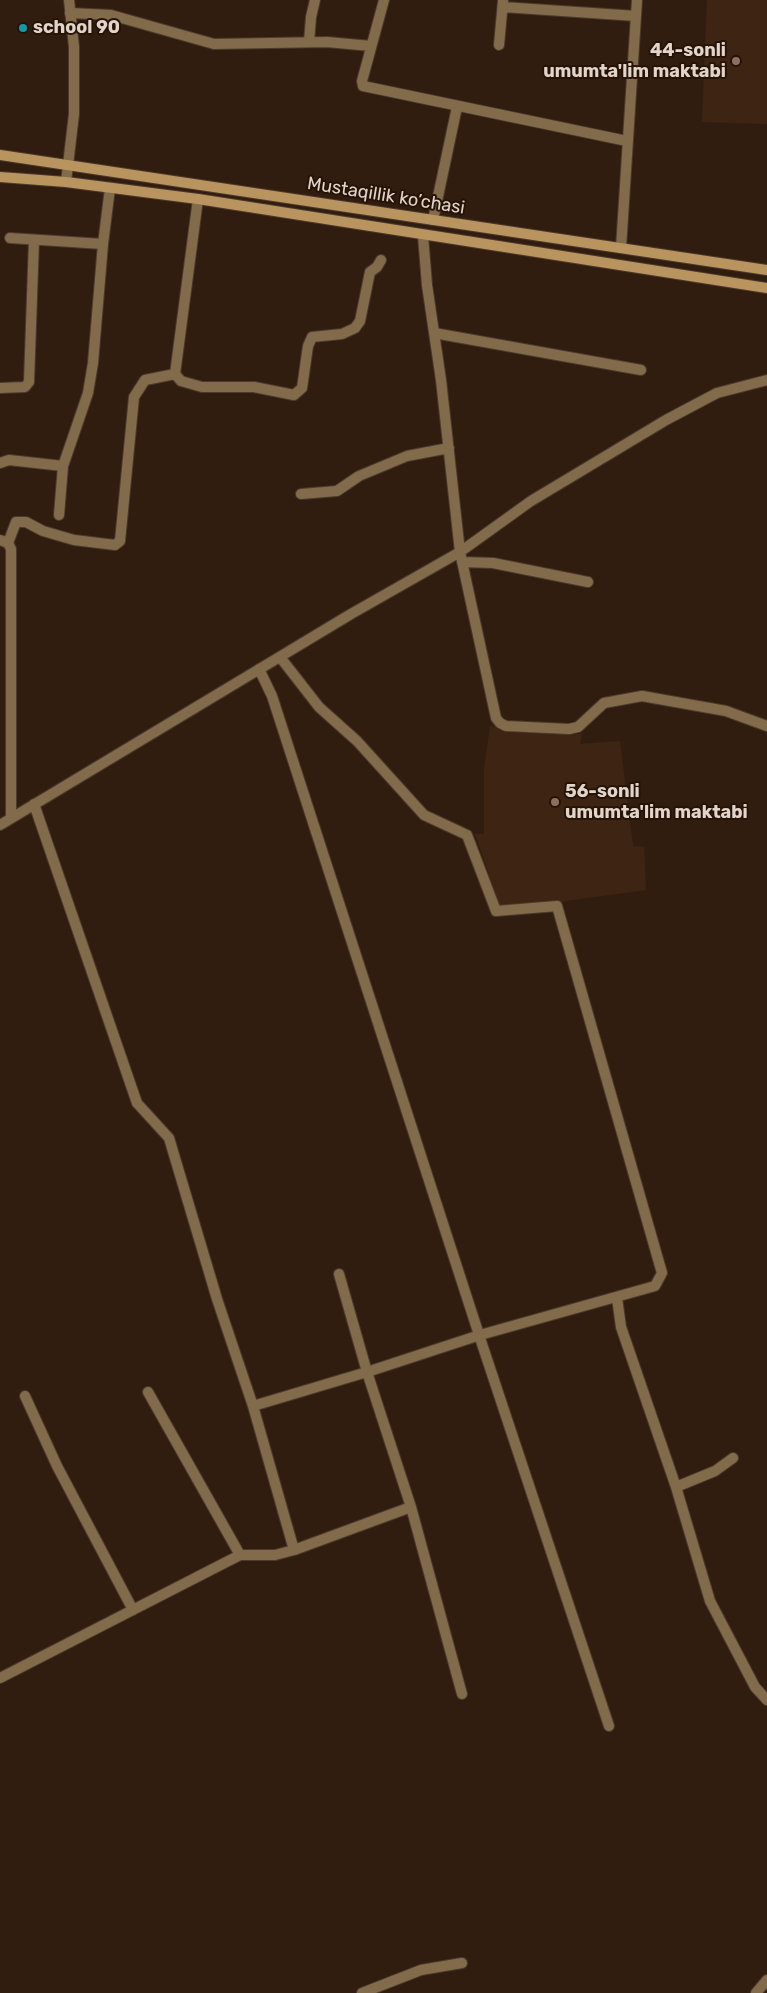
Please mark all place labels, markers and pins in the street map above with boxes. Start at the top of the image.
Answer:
place label: school 90 [33,17,120,39]
marker: school 90 [17,22,29,34]
place label: 44-sonli umumta'lim maktabi [543,40,726,82]
marker: 44-sonli umumta'lim maktabi [730,55,742,67]
place label: 56-sonli umumta'lim maktabi [565,781,748,824]
marker: 56-sonli umumta'lim maktabi [549,796,561,808]

